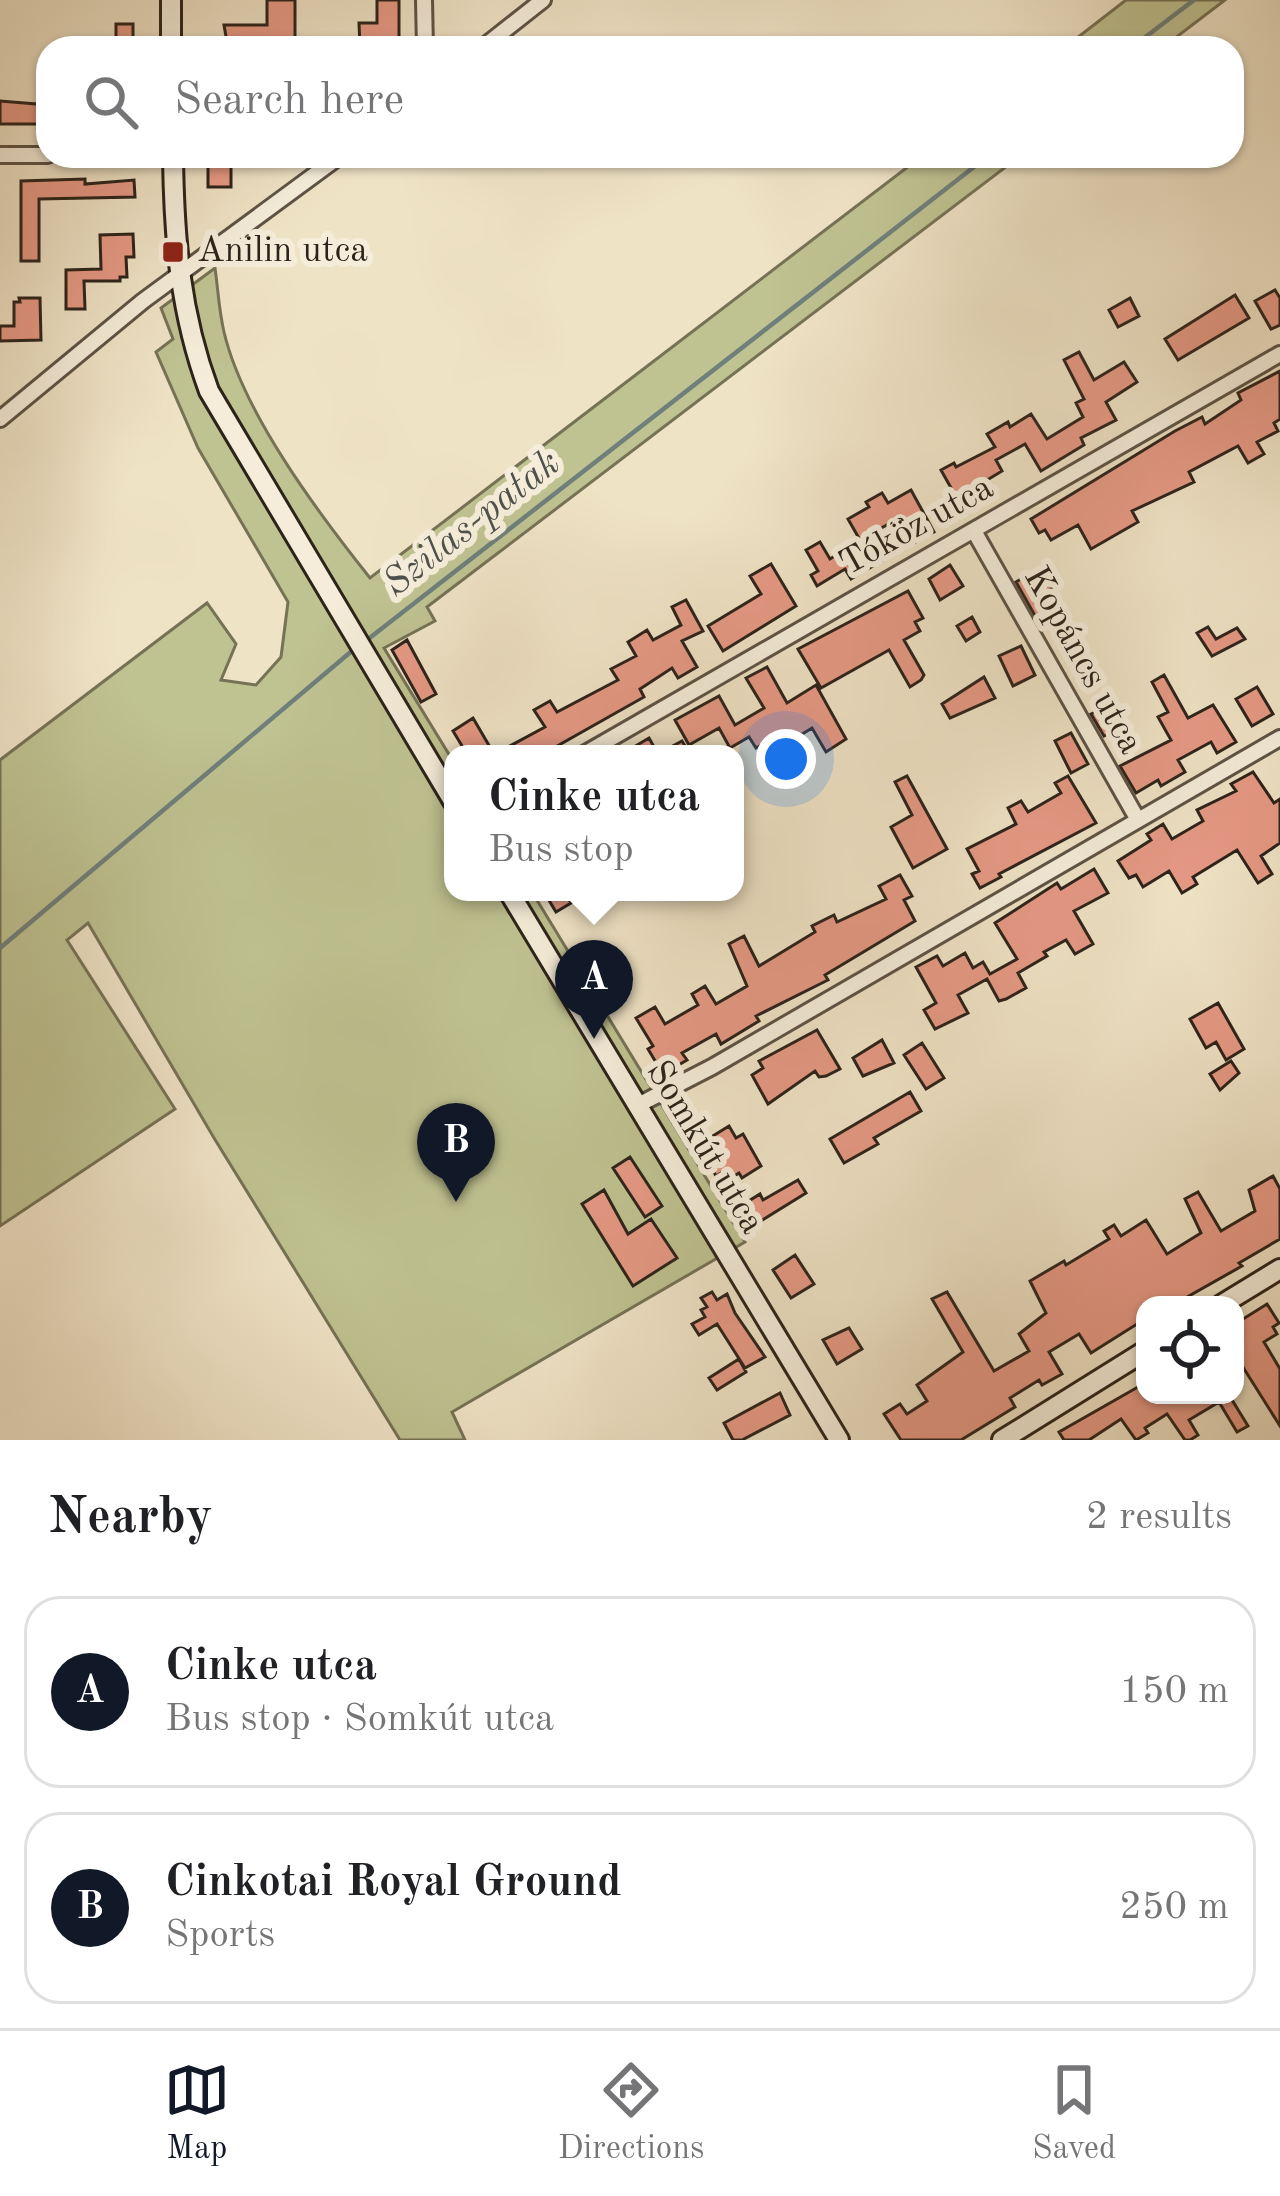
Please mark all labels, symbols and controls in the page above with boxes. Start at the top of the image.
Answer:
search box [36,36,1244,168]
icon: search [78,69,144,135]
text: Search here [174,79,404,124]
place label: Anilin utca [197,234,368,270]
marker: Anilin utca [160,239,186,265]
water label: Szilas-patak [377,443,567,605]
street label: Tóköz utca [834,470,1000,584]
street label: Kopáncs utca [1016,561,1148,761]
your location [756,729,816,789]
popup [444,745,744,901]
text: Cinke utca [488,776,700,821]
text: Bus stop [488,831,634,870]
pin: A [555,940,633,1039]
street label: Somkút utca [638,1055,770,1241]
pin: B [417,1103,495,1202]
map controls [1136,1296,1244,1404]
button: locate [1136,1296,1244,1404]
text: Nearby [48,1493,213,1544]
text: 2 results [1086,1498,1232,1537]
text: Cinke utca [165,1645,377,1690]
text: A [75,1672,105,1711]
text: 150 m [1119,1672,1229,1711]
text: Bus stop · Somkút utca [165,1700,554,1739]
text: Cinkotai Royal Ground [165,1861,621,1906]
text: B [76,1888,104,1927]
text: 250 m [1119,1888,1229,1927]
text: Sports [165,1916,275,1955]
tab: Map [164,2057,230,2170]
tab: Directions [558,2057,704,2170]
tab: Saved [1032,2057,1116,2170]

